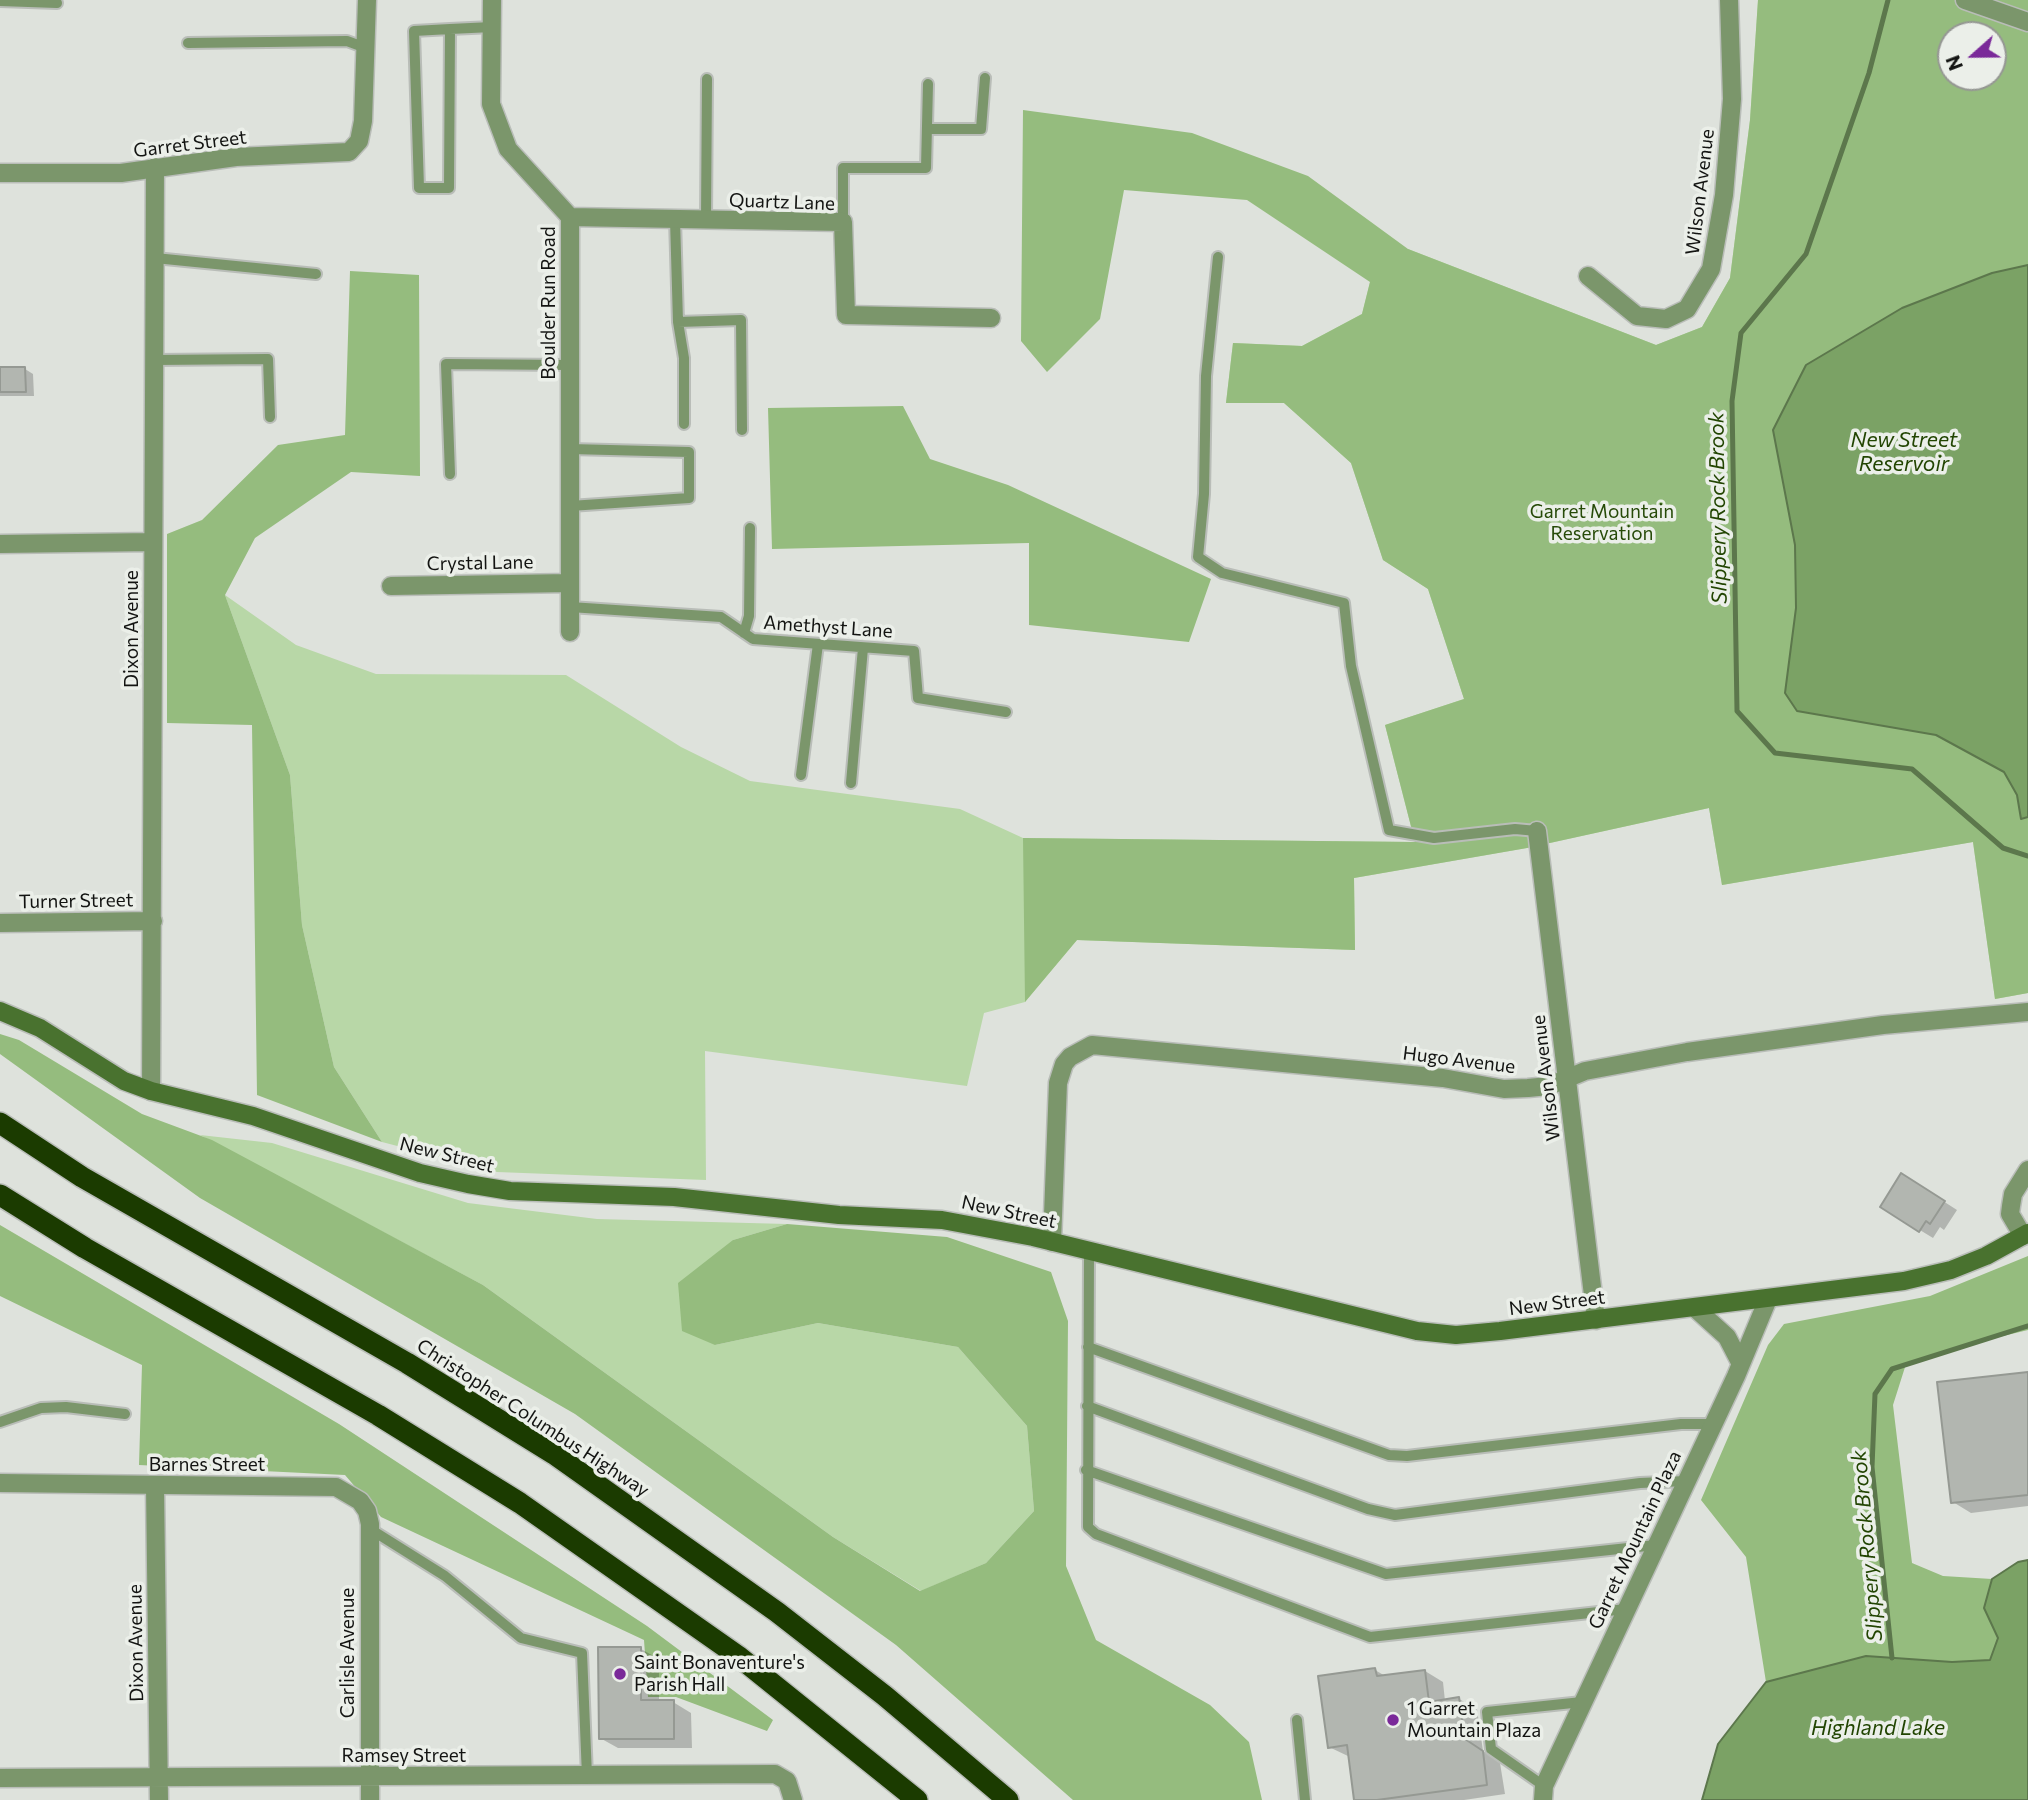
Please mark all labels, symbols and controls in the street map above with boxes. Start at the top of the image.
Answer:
north arrow [1937,21,2007,91]
text: N [1941,52,1967,74]
street label: Garret Street [132,126,248,162]
street label: Wilson Avenue [1681,128,1719,256]
street label: Quartz Lane [729,189,835,215]
street label: Boulder Run Road [538,226,560,380]
water label: Slippery Rock Brook [1704,412,1732,604]
water label: New Street Reservoir [1851,427,1957,477]
park label: Garret Mountain Reservation [1530,501,1674,545]
street label: Crystal Lane [426,551,534,575]
street label: Dixon Avenue [121,570,143,688]
street label: Amethyst Lane [763,611,893,643]
street label: Turner Street [18,889,134,913]
street label: Wilson Avenue [1527,1014,1565,1142]
street label: Hugo Avenue [1401,1042,1517,1078]
street label: New Street [397,1132,497,1178]
street label: New Street [959,1191,1059,1233]
street label: New Street [1508,1286,1606,1320]
street label: Christopher Columbus Highway [413,1334,653,1502]
street label: Garret Mountain Plaza [1584,1447,1686,1633]
water label: Slippery Rock Brook [1846,1449,1888,1643]
street label: Barnes Street [149,1454,265,1476]
street label: Dixon Avenue [124,1584,148,1702]
street label: Carlisle Avenue [337,1588,359,1718]
place label: Saint Bonaventure's Parish Hall [634,1652,805,1696]
marker: Saint Bonaventure's Parish Hall [612,1666,628,1682]
place label: 1 Garret Mountain Plaza [1407,1698,1541,1742]
marker: 1 Garret Mountain Plaza [1385,1712,1401,1728]
water label: Highland Lake [1811,1715,1945,1741]
street label: Ramsey Street [342,1745,466,1767]

